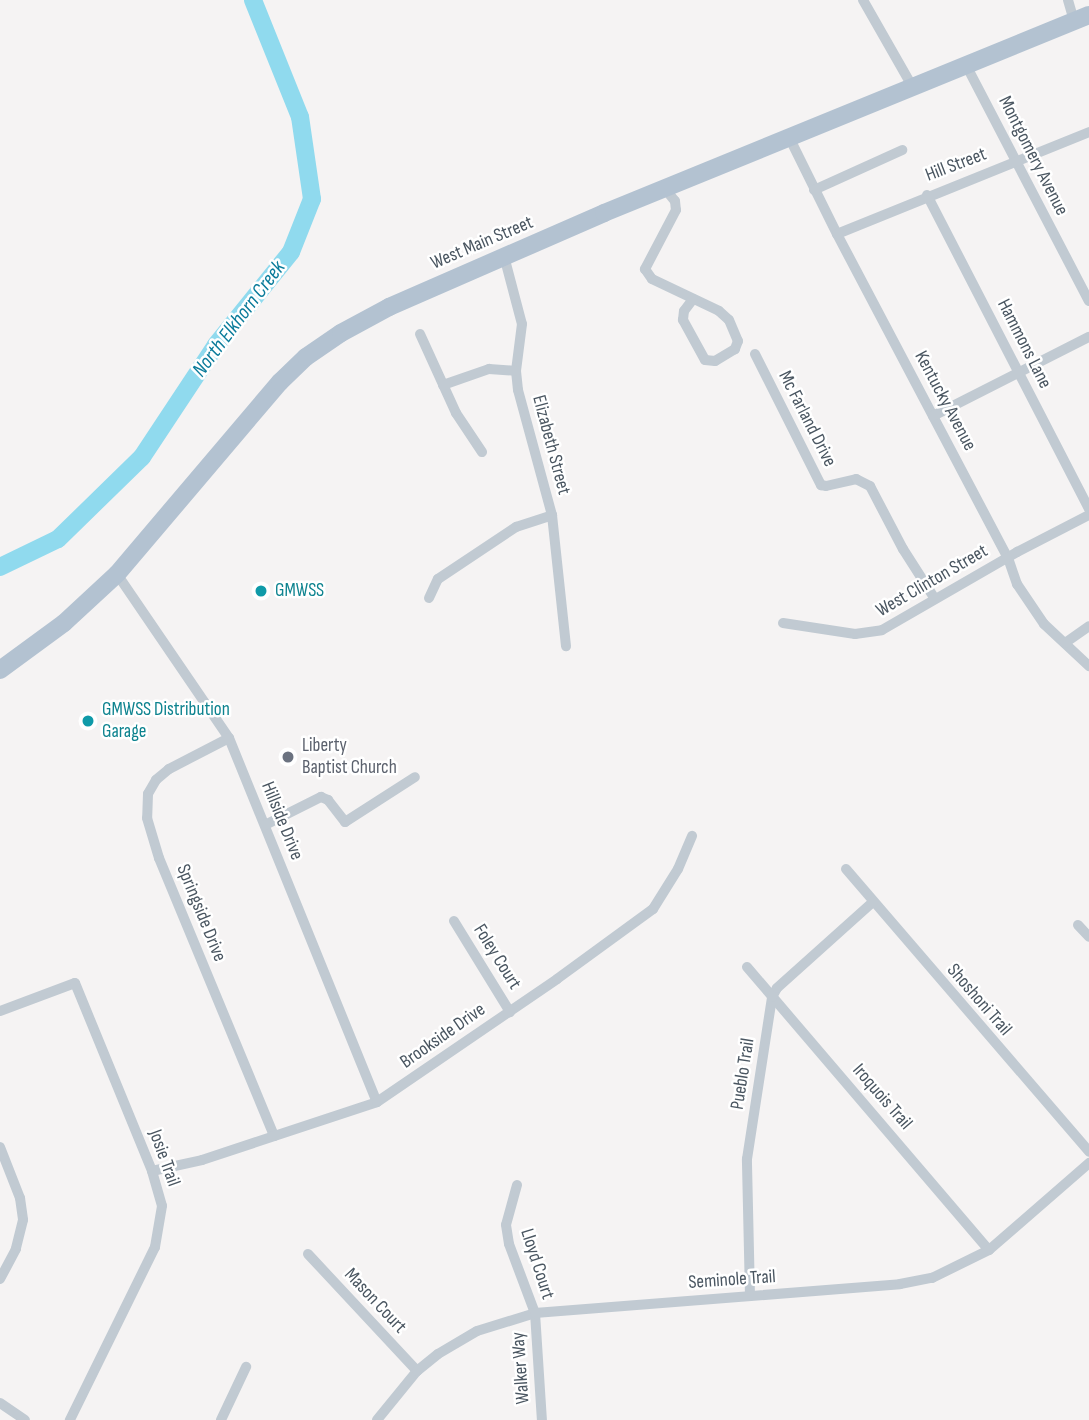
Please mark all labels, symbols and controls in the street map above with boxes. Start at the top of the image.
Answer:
street label: Montgomery Avenue [993,93,1073,219]
street label: Hill Street [922,143,990,187]
street label: West Main Street [428,211,536,275]
water label: North Elkhorn Creek [187,256,291,382]
street label: Hammons Lane [992,295,1056,393]
street label: Kentucky Avenue [909,347,981,455]
street label: Mc Farland Drive [773,367,841,471]
street label: Elizabeth Street [527,393,575,497]
street label: West Clinton Street [872,540,992,622]
place label: GMWSS [275,580,324,602]
marker: GMWSS [253,583,269,599]
place label: GMWSS Distribution Garage [102,699,230,743]
marker: GMWSS Distribution Garage [80,713,96,729]
place label: Liberty Baptist Church [302,735,397,779]
marker: Liberty Baptist Church [280,749,296,765]
street label: Hillside Drive [256,779,308,863]
street label: Springside Drive [171,861,231,965]
street label: Foley Court [468,920,526,994]
street label: Shoshoni Trail [942,959,1016,1041]
street label: Brookside Drive [396,998,490,1074]
street label: Pueblo Trail [726,1037,760,1111]
street label: Iroquois Trail [847,1059,917,1135]
street label: Josie Trail [143,1127,185,1189]
street label: Lloyd Court [515,1226,559,1302]
street label: Mason Court [339,1264,411,1338]
street label: Seminole Trail [688,1266,776,1294]
street label: Walker Way [507,1331,535,1405]

